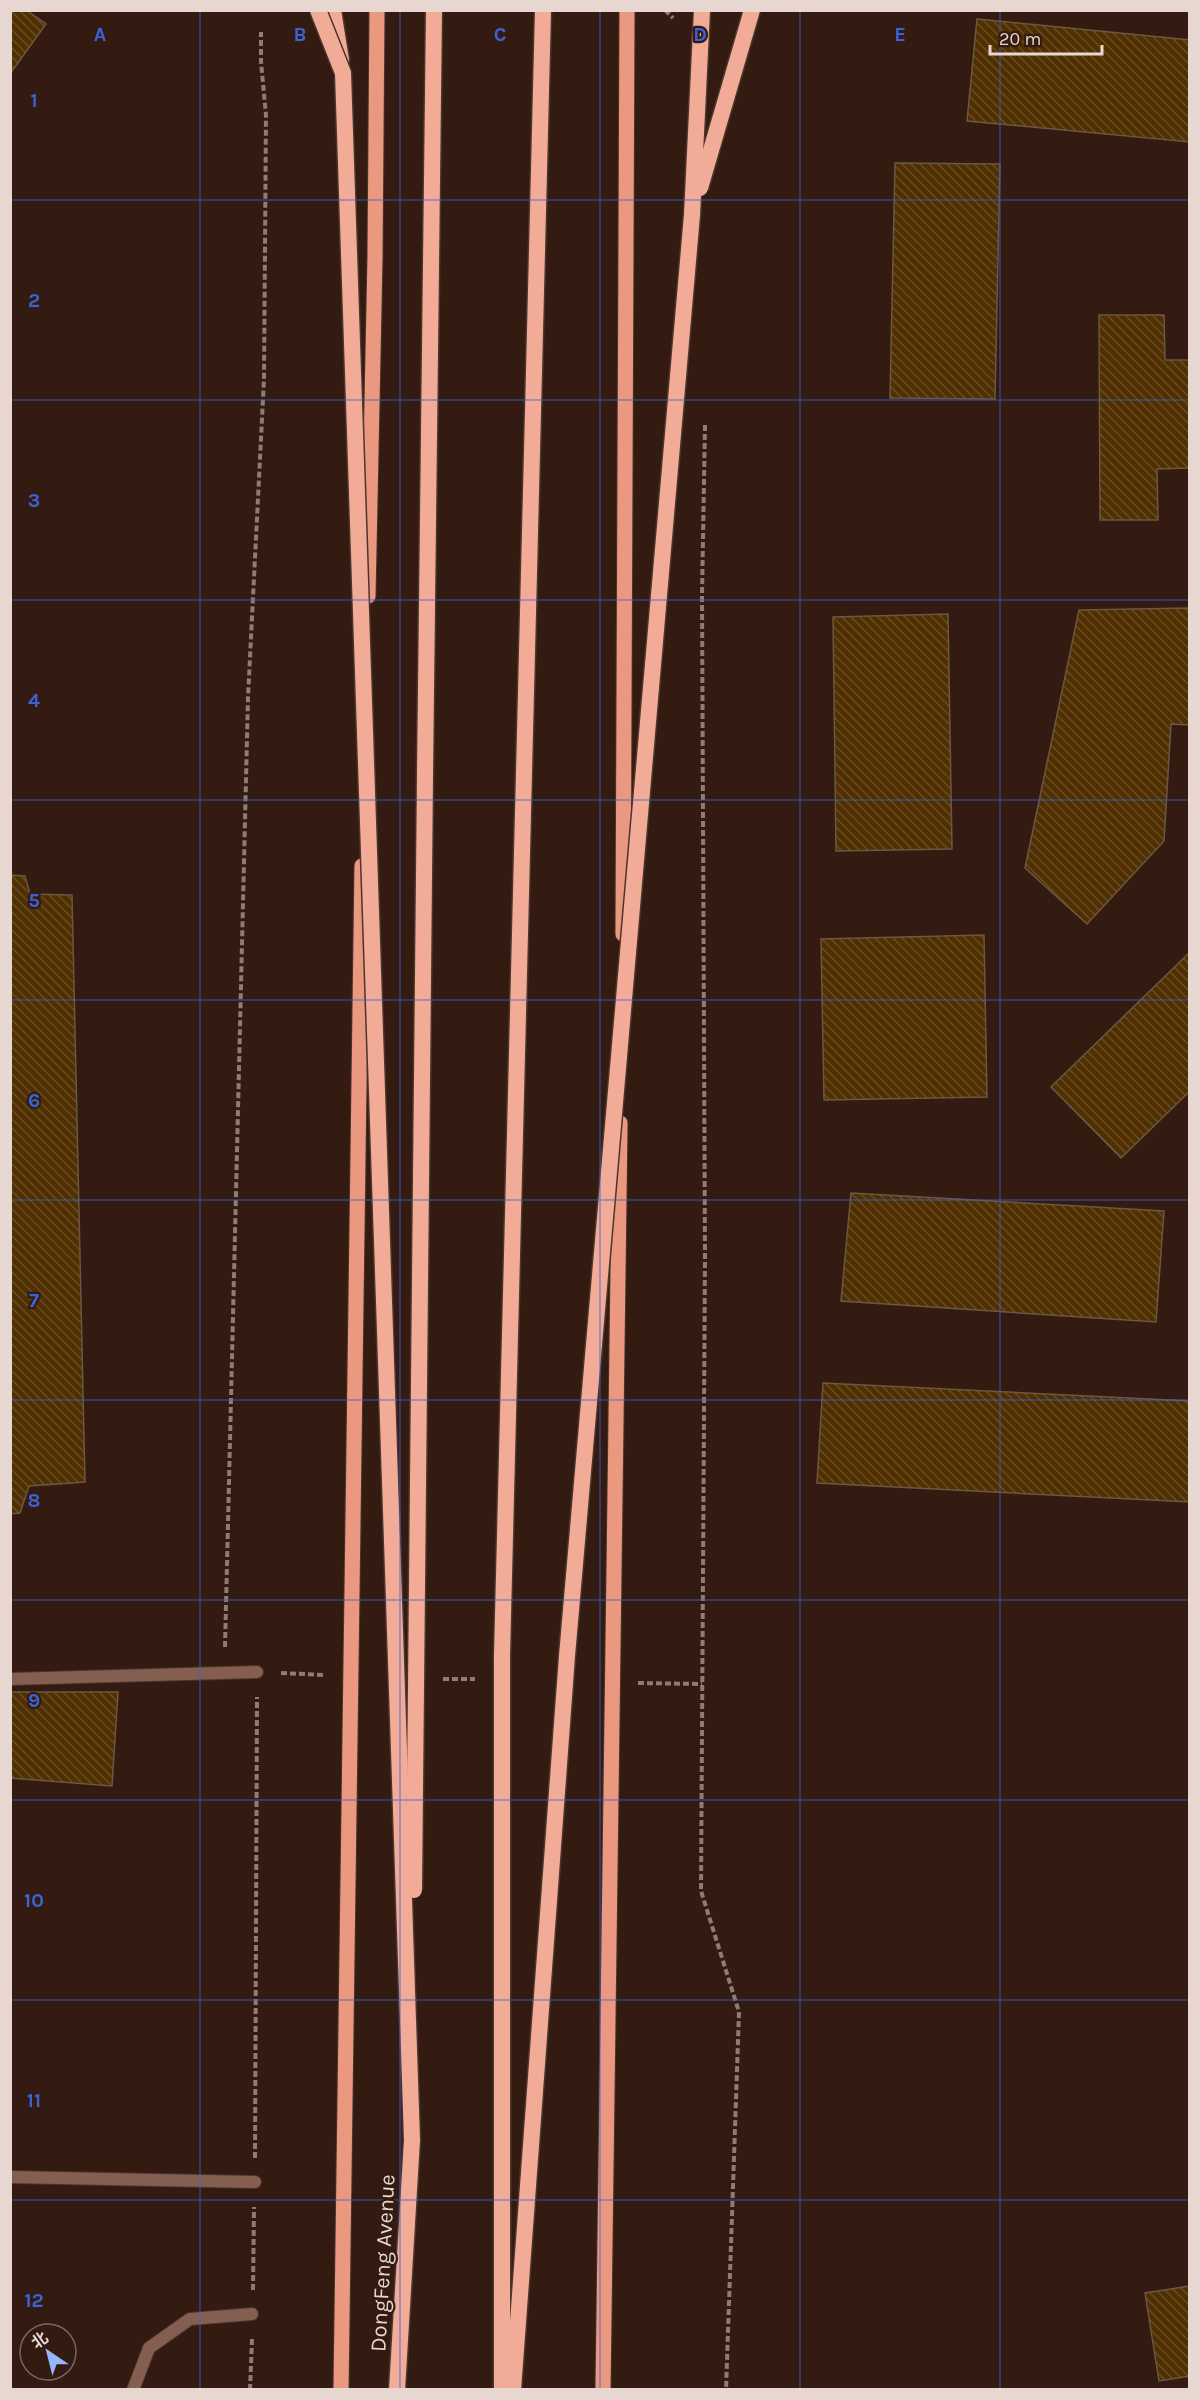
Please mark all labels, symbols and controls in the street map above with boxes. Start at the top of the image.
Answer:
scale bar [990,18,1102,56]
text: A [94,23,107,46]
text: B [294,23,306,46]
text: C [494,23,506,46]
text: D [693,23,707,46]
text: E [894,23,906,46]
text: 20 m [999,28,1041,50]
text: 1 [30,89,38,112]
text: 2 [28,289,40,312]
text: 3 [28,489,40,512]
text: 4 [28,689,40,712]
text: 5 [28,889,40,912]
text: 6 [28,1089,40,1112]
text: 7 [29,1289,39,1312]
text: 8 [28,1489,40,1512]
text: 9 [28,1689,40,1712]
text: 10 [24,1889,44,1912]
text: 11 [27,2089,41,2112]
street label: DongFeng Avenue [365,2174,401,2353]
text: 12 [24,2289,44,2312]
north arrow [18,2322,78,2382]
text: 北 [28,2328,52,2352]

